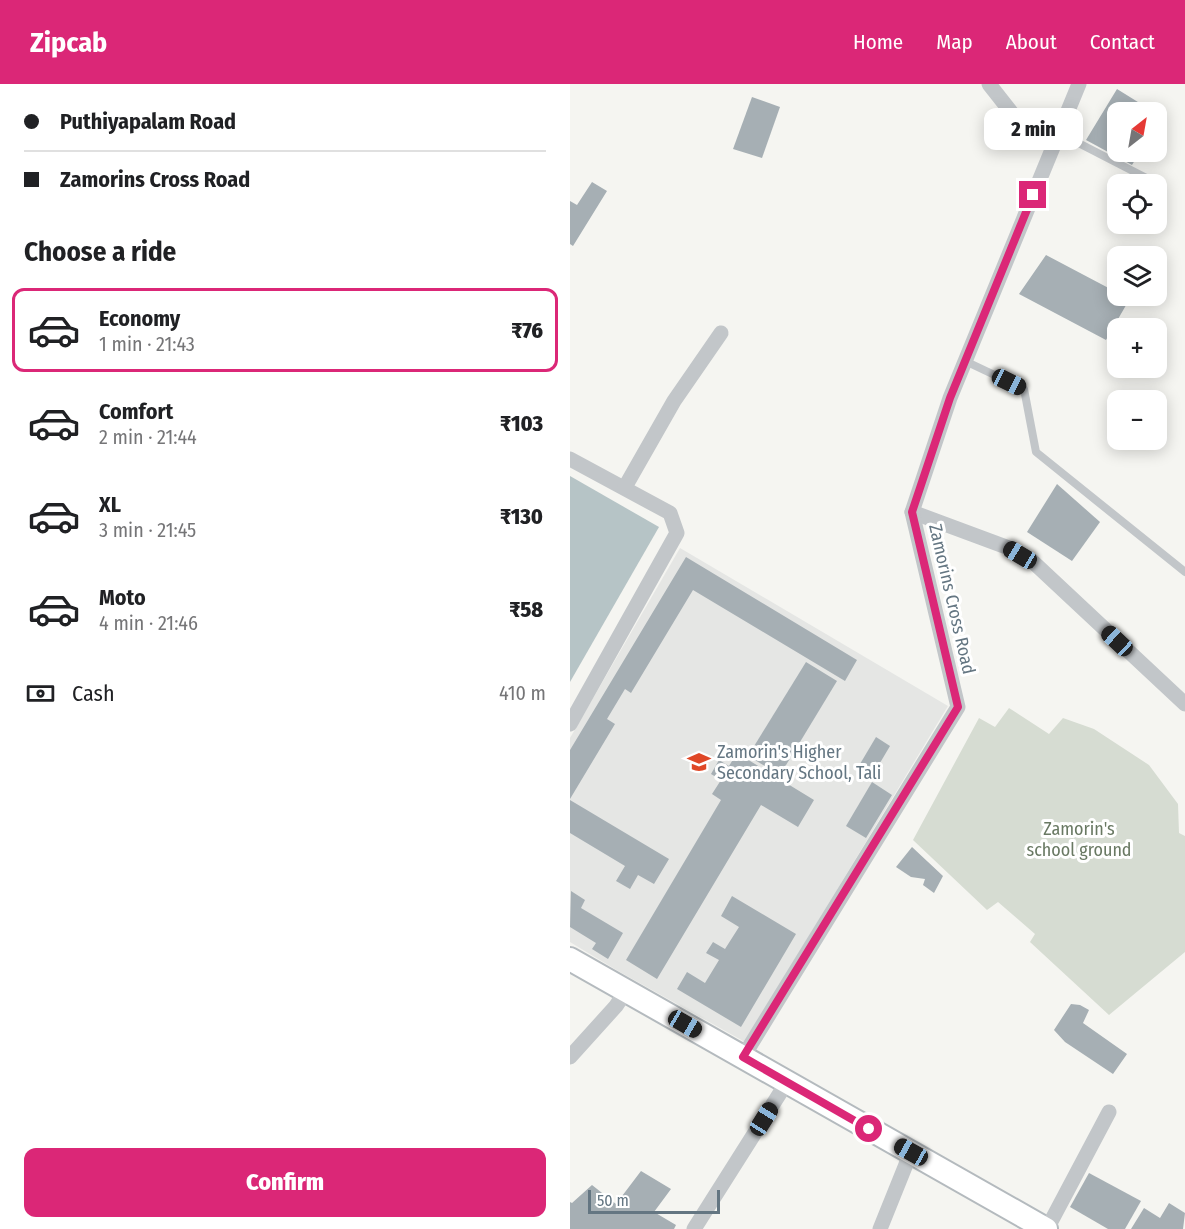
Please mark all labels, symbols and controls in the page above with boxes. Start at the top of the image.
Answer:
text: Zipcab [30,26,107,59]
text: Home [853,29,903,55]
text: Map [936,29,973,55]
text: About [1006,29,1057,55]
text: Contact [1090,29,1155,55]
north arrow [1107,102,1167,162]
map controls [1107,102,1167,450]
text: Puthiyapalam Road [60,108,236,135]
callout: 2 min [984,108,1082,150]
text: 2 min [1011,117,1056,141]
text: Zamorins Cross Road [60,166,250,193]
button: locate [1107,174,1167,234]
route end [1019,181,1046,208]
text: Choose a ride [24,236,176,268]
button: layers [1107,246,1167,306]
icon: car [27,303,81,357]
text: Economy [99,305,180,332]
text: ₹76 [511,317,543,344]
button: + [1107,318,1167,378]
text: 1 min · 21:43 [99,332,195,356]
car [989,366,1029,398]
button: − [1107,390,1167,450]
icon: car [27,396,81,450]
text: Comfort [99,398,173,425]
text: ₹103 [500,410,543,437]
text: 2 min · 21:44 [99,425,197,449]
icon: car [27,489,81,543]
text: XL [99,491,121,518]
text: ₹130 [500,503,543,530]
text: 3 min · 21:45 [99,518,196,542]
street label: Zamorins Cross Road [924,522,980,676]
car [1000,538,1040,572]
icon: car [27,582,81,636]
text: Moto [99,584,146,611]
text: ₹58 [509,596,543,623]
text: 4 min · 21:46 [99,611,198,635]
car [1098,622,1136,660]
icon: cash [24,677,57,710]
text: Cash [72,680,115,707]
text: 410 m [499,681,546,705]
place label: Zamorin's Higher Secondary School, Tali [717,741,881,784]
school or university icon: Zamorin's Higher Secondary School, Tali [686,749,712,775]
park label: Zamorin's school ground [1026,818,1132,861]
car [665,1007,705,1041]
car [747,1099,781,1139]
route start [855,1115,882,1142]
car [891,1135,931,1169]
button: Confirm [24,1148,546,1217]
scale bar [588,1187,720,1214]
text: 50 m [597,1191,629,1210]

